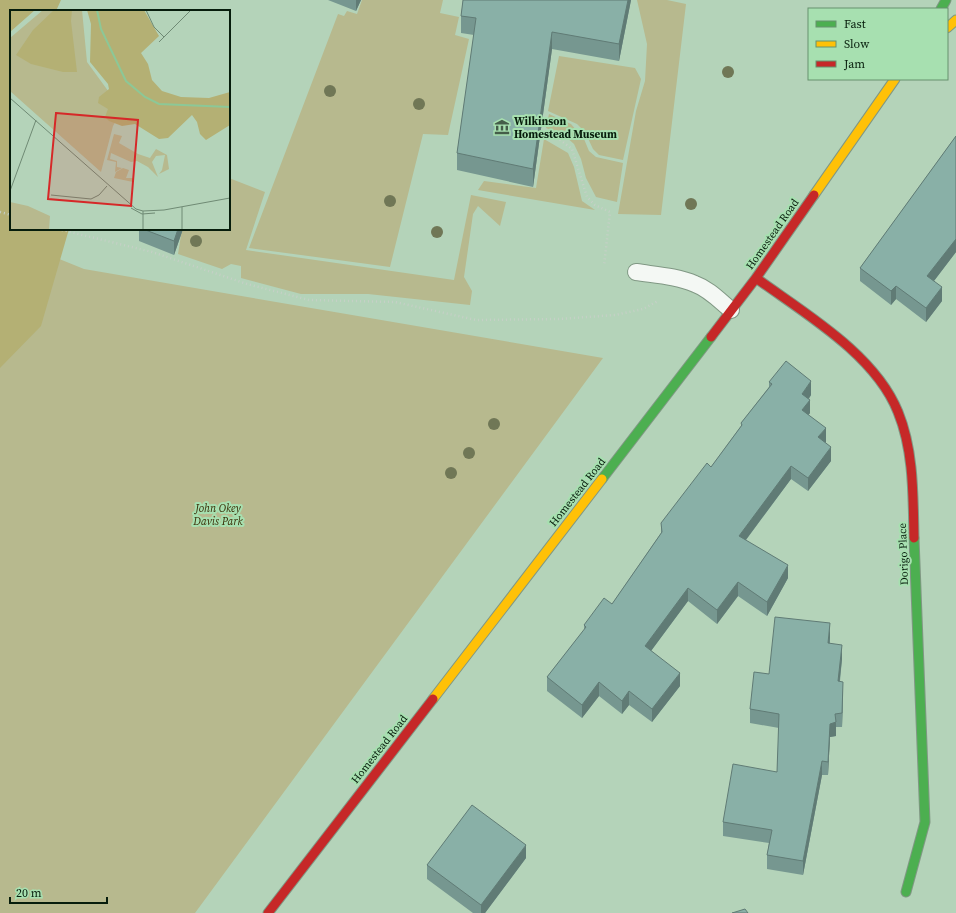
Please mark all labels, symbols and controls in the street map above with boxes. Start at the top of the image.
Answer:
legend [808,8,948,80]
inset map [10,10,230,230]
text: Fast [844,16,866,32]
text: Slow [844,36,870,52]
text: Jam [843,56,865,72]
place label: Wilkinson Homestead Museum [514,114,617,142]
museum icon: Wilkinson Homestead Museum [493,118,511,136]
street label: Homestead Road [742,195,803,273]
street label: Homestead Road [546,454,609,530]
park label: John Okey Davis Park [192,501,244,529]
street label: Dorigo Place [895,522,912,585]
street label: Homestead Road [348,711,411,787]
scale bar [10,879,107,905]
text: 20 m [16,885,42,901]

